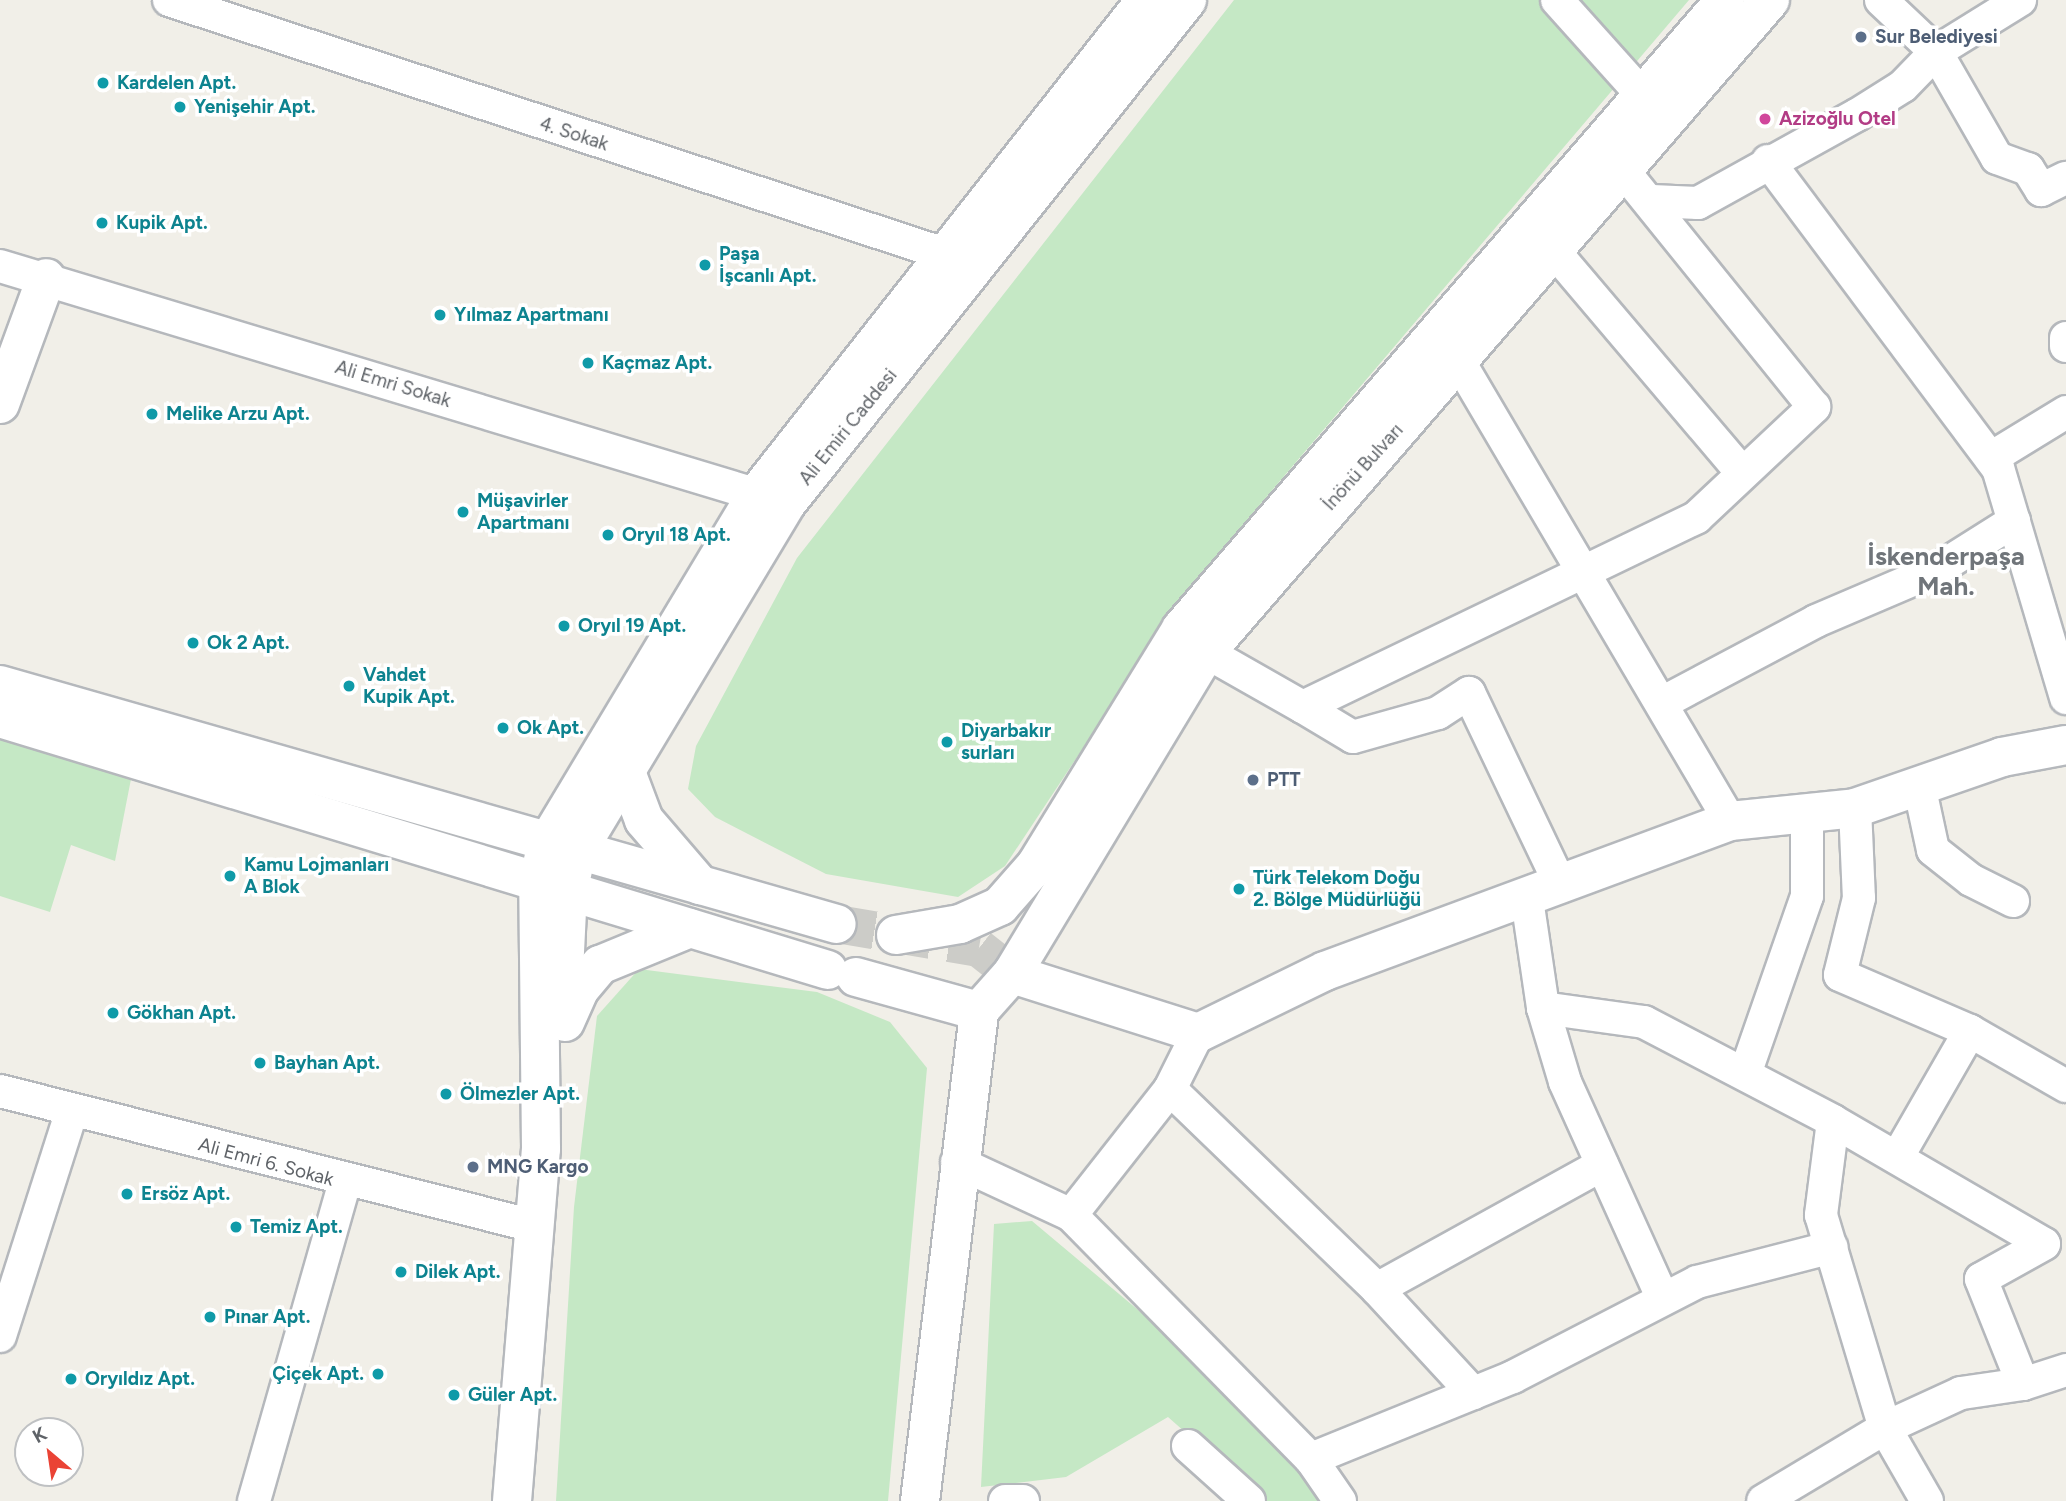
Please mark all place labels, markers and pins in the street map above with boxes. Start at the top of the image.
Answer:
place label: Sur Belediyesi [1875,26,1998,48]
marker: Sur Belediyesi [1853,29,1869,45]
place label: Kardelen Apt. [117,72,236,94]
marker: Kardelen Apt. [95,75,111,91]
place label: Yenişehir Apt. [194,96,315,118]
marker: Yenişehir Apt. [172,99,188,115]
place label: Azizoğlu Otel [1779,108,1896,130]
marker: Azizoğlu Otel [1757,111,1773,127]
place label: Kupik Apt. [116,212,208,234]
marker: Kupik Apt. [94,215,110,231]
place label: Paşa İşcanlı Apt. [719,243,816,287]
marker: Paşa İşcanlı Apt. [697,257,713,273]
place label: Yılmaz Apartmanı [454,304,609,326]
marker: Yılmaz Apartmanı [432,307,448,323]
place label: Kaçmaz Apt. [602,352,712,374]
marker: Kaçmaz Apt. [580,355,596,371]
place label: Melike Arzu Apt. [166,403,310,425]
marker: Melike Arzu Apt. [144,406,160,422]
place label: Müşavirler Apartmanı [477,490,569,534]
marker: Müşavirler Apartmanı [455,504,471,520]
place label: Oryıl 18 Apt. [622,524,731,546]
marker: Oryıl 18 Apt. [600,527,616,543]
place label: Oryıl 19 Apt. [578,615,686,637]
marker: Oryıl 19 Apt. [556,618,572,634]
place label: Ok 2 Apt. [207,632,290,654]
marker: Ok 2 Apt. [185,635,201,651]
place label: Vahdet Kupik Apt. [363,664,455,708]
marker: Vahdet Kupik Apt. [341,678,357,694]
place label: Ok Apt. [517,717,584,739]
marker: Ok Apt. [495,720,511,736]
place label: Diyarbakır surları [961,720,1051,764]
marker: Diyarbakır surları [939,734,955,750]
place label: PTT [1267,769,1301,791]
marker: PTT [1245,772,1261,788]
place label: Kamu Lojmanları A Blok [244,854,389,898]
place label: Türk Telekom Doğu 2. Bölge Müdürlüğü [1253,867,1421,911]
marker: Kamu Lojmanları A Blok [222,868,238,884]
marker: Türk Telekom Doğu 2. Bölge Müdürlüğü [1231,881,1247,897]
place label: Gökhan Apt. [127,1002,236,1024]
marker: Gökhan Apt. [105,1005,121,1021]
place label: Bayhan Apt. [274,1052,380,1074]
marker: Bayhan Apt. [252,1055,268,1071]
place label: Ölmezler Apt. [460,1083,580,1105]
marker: Ölmezler Apt. [438,1086,454,1102]
place label: MNG Kargo [487,1156,588,1178]
marker: MNG Kargo [465,1159,481,1175]
place label: Ersöz Apt. [141,1183,230,1205]
marker: Ersöz Apt. [119,1186,135,1202]
place label: Temiz Apt. [250,1216,343,1238]
marker: Temiz Apt. [228,1219,244,1235]
place label: Dilek Apt. [415,1261,501,1283]
marker: Dilek Apt. [393,1264,409,1280]
place label: Pınar Apt. [224,1306,310,1328]
marker: Pınar Apt. [202,1309,218,1325]
place label: Çiçek Apt. [272,1363,364,1385]
marker: Çiçek Apt. [370,1366,386,1382]
place label: Oryıldız Apt. [85,1368,195,1390]
marker: Oryıldız Apt. [63,1371,79,1387]
place label: Güler Apt. [468,1384,557,1406]
marker: Güler Apt. [446,1387,462,1403]

